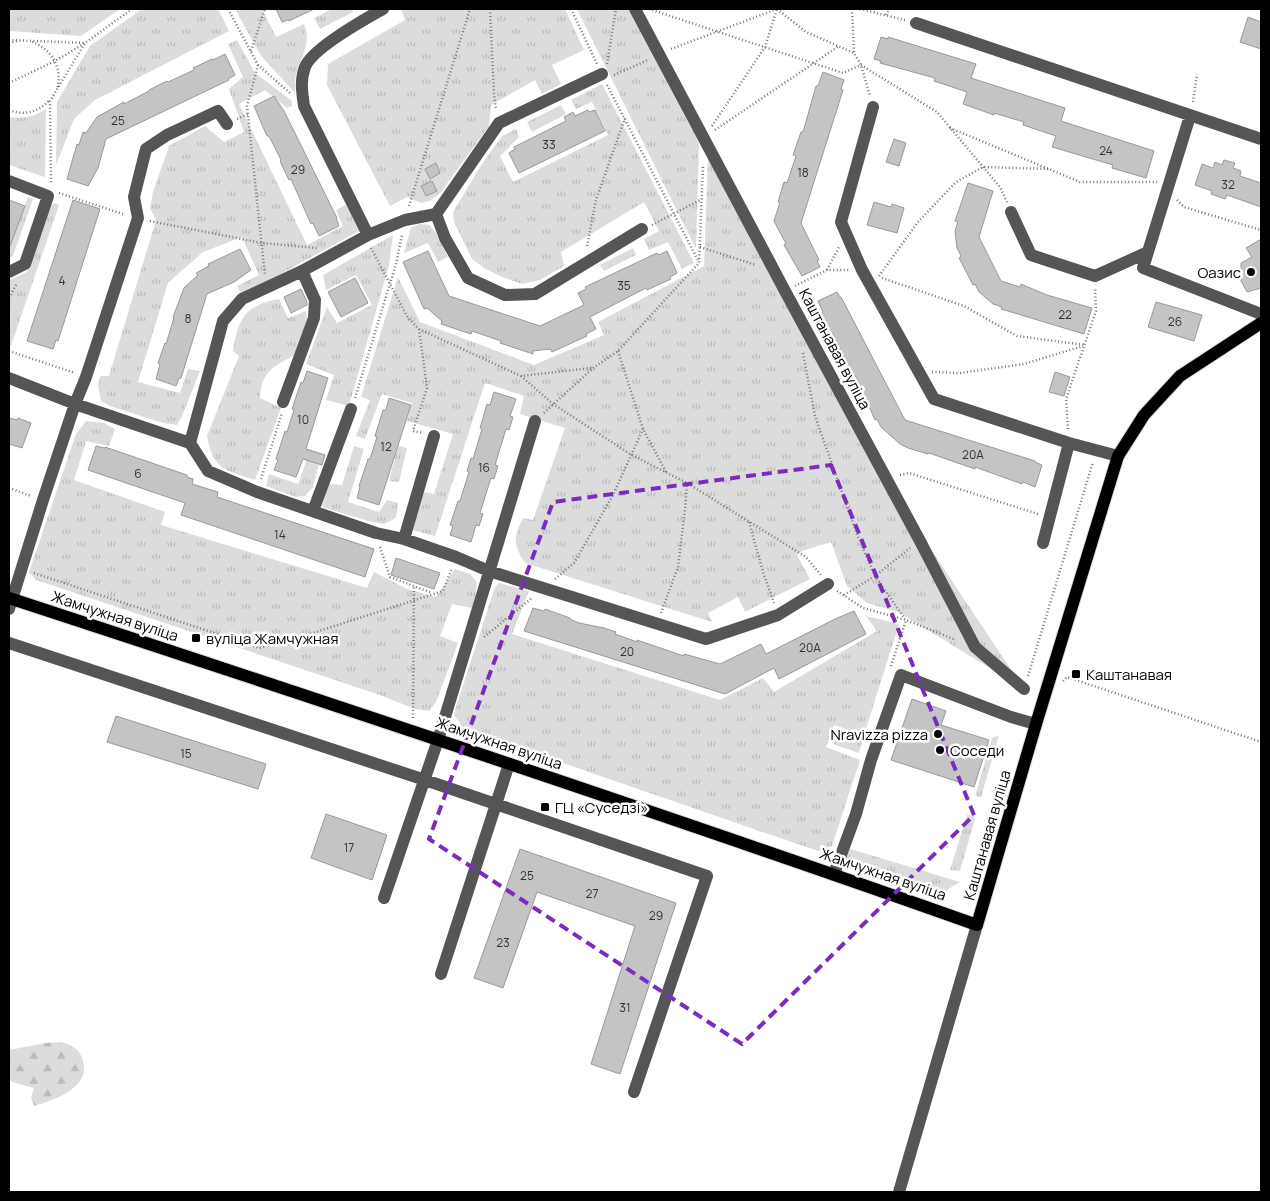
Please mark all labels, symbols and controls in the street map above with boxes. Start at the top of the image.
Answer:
house number: 25 [111,112,125,129]
house number: 33 [542,136,556,153]
house number: 24 [1099,142,1113,159]
house number: 29 [291,161,305,178]
house number: 18 [797,164,809,181]
house number: 32 [1221,176,1235,193]
place label: Оазис [1197,262,1241,283]
marker: Оазис [1245,266,1257,278]
house number: 4 [58,272,66,289]
house number: 35 [617,277,631,294]
street label: Каштанавая вуліца [794,285,876,413]
house number: 22 [1058,306,1072,323]
house number: 8 [185,310,192,327]
house number: 26 [1168,313,1182,330]
house number: 10 [297,411,309,428]
house number: 12 [380,438,392,455]
house number: 20А [962,446,984,463]
house number: 16 [478,459,490,476]
house number: 6 [134,465,142,482]
house number: 14 [274,526,286,543]
street label: Жамчужная вуліца [49,586,181,646]
place label: вуліца Жамчужная [206,628,338,649]
marker: вуліца Жамчужная [190,632,202,644]
house number: 20А [799,639,821,656]
house number: 20 [620,643,634,660]
place label: Каштанавая [1086,664,1172,685]
marker: Каштанавая [1070,668,1082,680]
street label: Жамчужная вуліца [433,712,565,774]
place label: Nravizza pizza [831,724,928,745]
marker: Nravizza pizza [932,728,944,740]
place label: Соседи [950,740,1004,761]
marker: Соседи [934,744,946,756]
house number: 15 [180,745,192,762]
street label: Каштанавая вуліца [958,767,1016,903]
place label: ГЦ «Суседзі» [555,797,648,818]
marker: ГЦ «Суседзі» [539,801,551,813]
house number: 17 [344,839,354,856]
street label: Жамчужная вуліца [817,843,949,905]
house number: 25 [520,867,534,884]
house number: 27 [586,885,598,902]
house number: 29 [649,907,663,924]
house number: 23 [496,934,510,951]
house number: 31 [619,999,631,1016]

